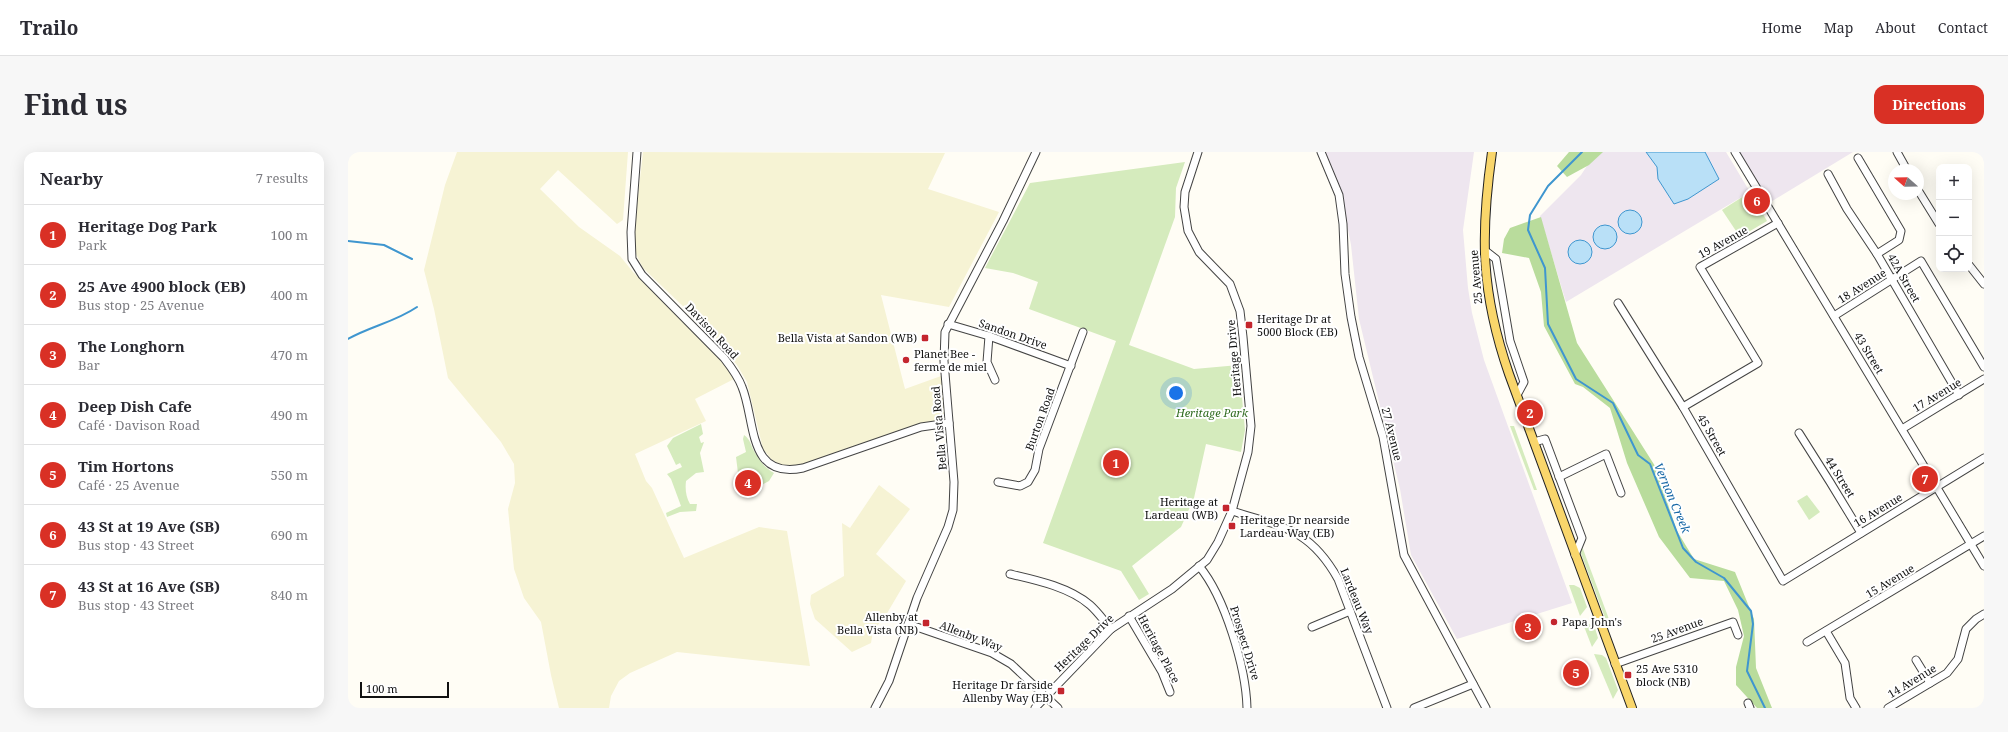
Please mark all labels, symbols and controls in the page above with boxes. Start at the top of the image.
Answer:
text: Trailo [20,15,78,41]
text: Home [1762,18,1802,37]
text: Map [1824,18,1853,37]
text: About [1875,18,1916,37]
text: Contact [1938,18,1988,37]
text: Find us [24,85,128,123]
button: Directions [1874,85,1984,124]
north arrow [1888,164,1924,200]
map controls [1936,164,1972,272]
button: + [1936,164,1972,200]
text: Nearby [40,167,103,190]
text: 7 results [256,169,308,187]
pin: 6 [1744,186,1770,216]
button: − [1936,200,1972,236]
text: Heritage Dog Park [78,216,217,236]
street label: 19 Avenue [1695,222,1750,261]
text: 1 [49,226,57,244]
text: 100 m [271,226,308,244]
text: Park [78,236,107,254]
button: locate [1936,236,1972,272]
street label: 25 Avenue [1466,249,1485,305]
street label: 42A Street [1885,251,1924,305]
street label: 18 Avenue [1835,265,1889,306]
text: 25 Ave 4900 block (EB) [78,276,246,296]
text: 2 [49,286,57,304]
text: 400 m [271,286,308,304]
text: Bus stop · 25 Avenue [78,296,204,314]
street label: Davison Road [682,299,743,362]
place label: Heritage Dr at 5000 Block (EB) [1257,311,1338,339]
street label: Sandon Drive [977,315,1049,352]
street label: Heritage Drive [1223,319,1244,397]
marker: Heritage Dr at 5000 Block (EB) [1244,320,1254,330]
street label: 43 Street [1851,329,1888,376]
place label: Bella Vista at Sandon (WB) [778,330,917,345]
marker: Bella Vista at Sandon (WB) [920,333,930,343]
text: The Longhorn [78,336,185,356]
text: 3 [49,346,57,364]
text: 470 m [271,346,308,364]
place label: Planet Bee - ferme de miel [914,346,988,374]
marker: Planet Bee - ferme de miel [901,355,911,365]
text: Bar [78,356,100,374]
street label: 17 Avenue [1910,374,1964,415]
your location [1166,383,1186,403]
street label: Bella Vista Road [927,385,950,471]
street label: Burton Road [1021,385,1058,452]
text: Deep Dish Cafe [78,396,192,416]
pin: 2 [1517,398,1543,428]
park label: Heritage Park [1175,405,1249,420]
text: 4 [49,406,57,424]
text: 490 m [271,406,308,424]
street label: 27 Avenue [1379,406,1406,462]
street label: 45 Street [1694,411,1730,458]
text: Café · Davison Road [78,416,200,434]
pin: 1 [1103,448,1129,478]
street label: 44 Street [1822,453,1859,500]
text: Tim Hortons [78,456,174,476]
water label: Vernon Creek [1650,460,1695,537]
pin: 7 [1912,464,1938,494]
text: 5 [49,466,57,484]
text: 550 m [271,466,308,484]
pin: 4 [735,468,761,498]
text: Café · 25 Avenue [78,476,179,494]
street label: 16 Avenue [1851,489,1905,530]
place label: Heritage at Lardeau (WB) [1145,494,1218,522]
marker: Heritage at Lardeau (WB) [1221,503,1231,513]
place label: Heritage Dr nearside Lardeau Way (EB) [1240,512,1350,540]
text: 43 St at 19 Ave (SB) [78,516,220,536]
marker: Heritage Dr nearside Lardeau Way (EB) [1227,521,1237,531]
text: 6 [49,526,57,544]
text: 690 m [271,526,308,544]
text: Bus stop · 43 Street [78,536,194,554]
street label: 15 Avenue [1863,560,1917,601]
street label: Lardeau Way [1337,566,1378,637]
text: 43 St at 16 Ave (SB) [78,576,220,596]
text: 7 [49,586,57,604]
text: 840 m [271,586,308,604]
text: Bus stop · 43 Street [78,596,194,614]
street label: Prospect Drive [1227,604,1264,682]
place label: Allenby at Bella Vista (NB) [837,609,918,637]
street label: Heritage Drive [1051,610,1117,675]
street label: Heritage Place [1135,612,1184,686]
pin: 3 [1515,612,1541,642]
street label: 25 Avenue [1649,613,1705,646]
place label: Papa John's [1562,614,1622,629]
street label: Allenby Way [938,617,1005,655]
marker: Papa John's [1549,617,1559,627]
marker: Allenby at Bella Vista (NB) [921,618,931,628]
pin: 5 [1563,658,1589,688]
street label: 14 Avenue [1885,660,1939,701]
place label: 25 Ave 5310 block (NB) [1636,661,1698,689]
marker: 25 Ave 5310 block (NB) [1623,670,1633,680]
place label: Heritage Dr farside Allenby Way (EB) [952,677,1053,705]
scale bar [360,680,449,699]
text: 100 m [366,681,398,696]
marker: Heritage Dr farside Allenby Way (EB) [1056,686,1066,696]

